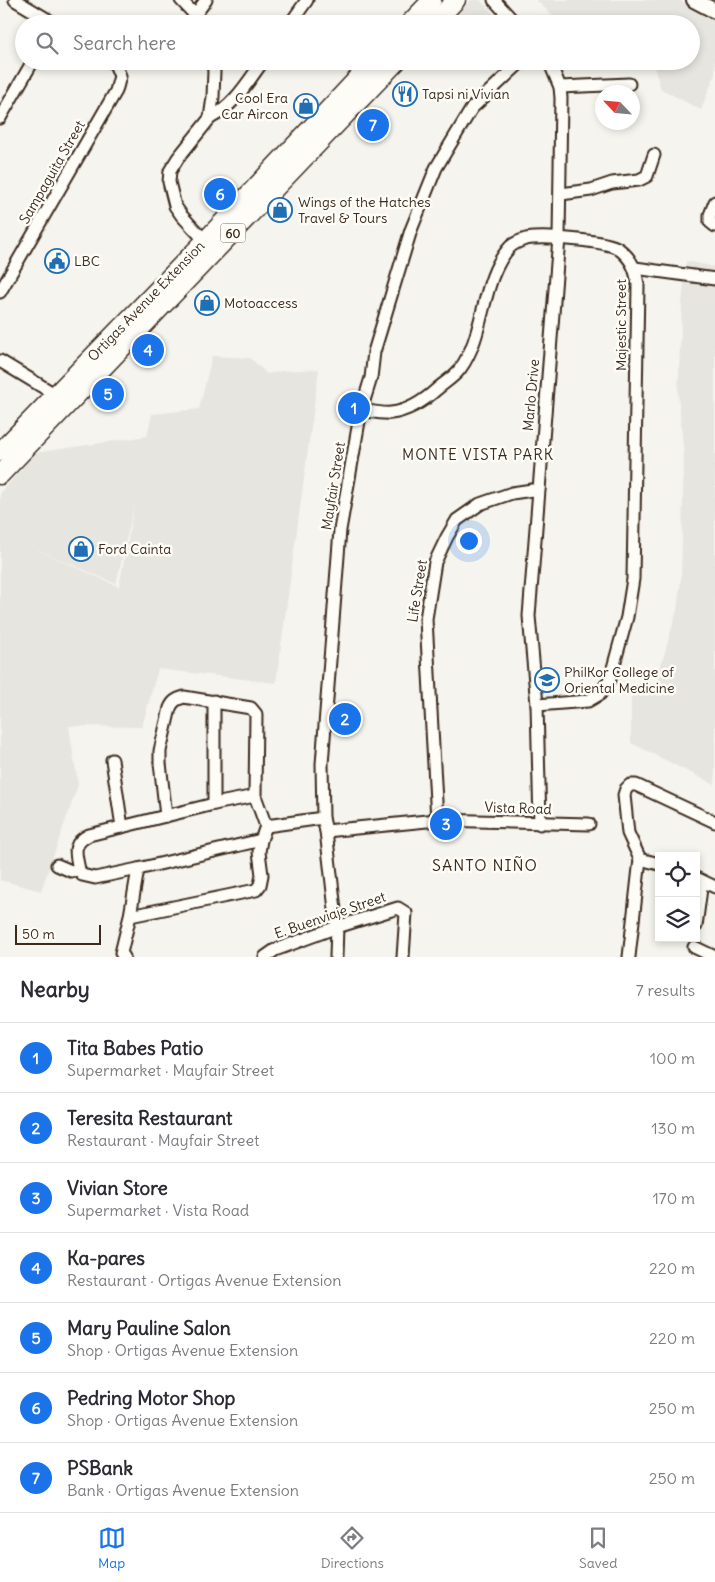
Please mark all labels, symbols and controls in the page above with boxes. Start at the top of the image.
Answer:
search box [15,15,700,70]
icon: search [33,29,61,57]
text: Search here [73,31,176,55]
restaurant icon: Tapsi ni Vivian [392,81,418,107]
place label: Tapsi ni Vivian [422,85,510,103]
north arrow [595,85,640,130]
place label: Cool Era Car Aircon [221,89,288,123]
shop icon: Cool Era Car Aircon [293,93,319,119]
pin: 7 [357,106,389,144]
street label: Sampaguita Street [15,117,89,227]
pin: 6 [204,175,236,213]
place label: Wings of the Hatches Travel & Tours [298,193,431,227]
shop icon: Wings of the Hatches Travel & Tours [267,197,293,223]
road number: 60 [220,224,246,242]
street label: Ortigas Avenue Extension [84,237,208,365]
public building icon: LBC [44,248,70,274]
place label: LBC [74,252,100,270]
street label: Majestic Street [612,279,630,371]
shop icon: Motoaccess [194,290,220,316]
place label: Motoaccess [224,294,298,312]
pin: 4 [132,331,164,369]
street label: Marlo Drive [519,358,543,432]
pin: 5 [92,375,124,413]
pin: 1 [338,389,370,427]
street label: Mayfair Street [317,440,349,531]
district label: MONTE VISTA PARK [402,445,554,464]
your location [456,528,482,554]
shop icon: Ford Cainta [68,536,94,562]
place label: Ford Cainta [98,540,171,558]
street label: Life Street [403,558,431,624]
place label: PhilKor College of Oriental Medicine [564,663,674,697]
school or university icon: PhilKor College of Oriental Medicine [534,667,560,693]
pin: 2 [329,700,361,738]
street label: Vista Road [484,798,552,818]
pin: 3 [430,805,462,843]
map controls [655,852,700,942]
button: locate [655,852,700,897]
district label: SANTO NIÑO [432,855,538,875]
street label: E. Buenviaje Street [272,887,388,942]
button: layers [655,897,700,942]
scale bar [15,922,101,945]
text: 50 m [22,925,55,943]
text: Nearby [20,976,90,1003]
text: 7 results [636,980,695,1000]
text: Tita Babes Patio [67,1036,203,1060]
text: 1 [33,1048,39,1068]
text: 100 m [650,1048,695,1068]
text: Supermarket · Mayfair Street [67,1060,274,1080]
text: Teresita Restaurant [67,1106,232,1130]
text: 2 [32,1118,40,1138]
text: 130 m [651,1118,695,1138]
text: Restaurant · Mayfair Street [67,1130,259,1150]
text: Vivian Store [67,1176,168,1200]
text: 3 [31,1188,41,1208]
text: 170 m [652,1188,695,1208]
text: Supermarket · Vista Road [67,1200,249,1220]
text: Ka-pares [67,1246,145,1270]
text: 4 [31,1258,41,1278]
text: 220 m [649,1258,695,1278]
text: Restaurant · Ortigas Avenue Extension [67,1270,342,1290]
text: Mary Pauline Salon [67,1316,231,1340]
text: 5 [31,1328,41,1348]
text: 220 m [649,1328,695,1348]
text: Shop · Ortigas Avenue Extension [67,1340,298,1360]
text: Pedring Motor Shop [67,1386,235,1410]
text: 6 [31,1398,41,1418]
text: 250 m [649,1398,695,1418]
text: Shop · Ortigas Avenue Extension [67,1410,298,1430]
text: PSBank [67,1456,133,1480]
text: 7 [32,1468,40,1488]
text: 250 m [649,1468,695,1488]
text: Bank · Ortigas Avenue Extension [67,1480,299,1500]
tab: Map [98,1524,126,1572]
tab: Directions [321,1524,384,1572]
tab: Saved [579,1524,617,1572]

